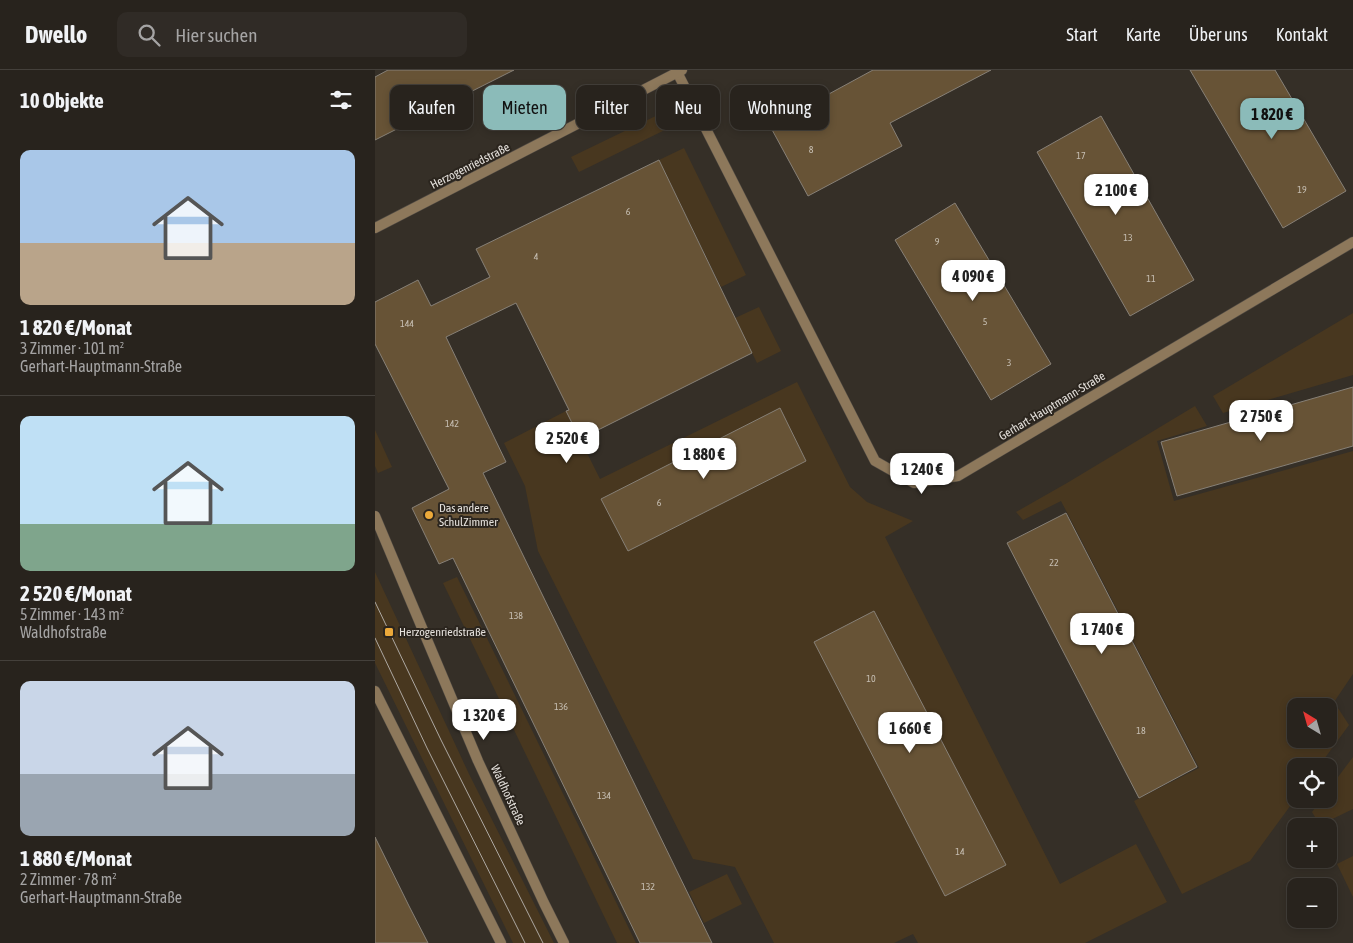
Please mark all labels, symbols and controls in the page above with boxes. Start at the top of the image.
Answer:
search box [117,12,467,57]
text: Dwello [25,21,87,48]
icon: search [135,21,163,49]
text: Hier suchen [175,24,257,46]
text: Start [1066,24,1098,45]
text: Karte [1126,24,1161,45]
text: Über uns [1189,24,1248,45]
text: Kontakt [1276,24,1328,45]
chip: Kaufen [390,85,473,130]
chip: Mieten [483,85,566,130]
chip: Filter [576,85,646,130]
chip: Neu [656,85,720,130]
chip: Wohnung [730,85,829,130]
icon: filters [327,86,355,114]
text: 10 Objekte [20,88,104,112]
pin: 1 820 € [1226,98,1318,140]
text: 1 820 € [1251,105,1293,123]
street label: Herzogenriedstraße [428,140,512,192]
house number: 8 [809,144,814,155]
house number: 17 [1076,150,1086,161]
pin: 2 100 € [1070,174,1162,216]
text: 2 100 € [1095,181,1137,199]
icon: home [143,183,233,273]
house number: 19 [1297,184,1307,195]
house number: 6 [626,206,631,217]
house number: 13 [1123,232,1133,243]
house number: 9 [935,236,940,247]
house number: 4 [534,251,539,262]
pin: 4 090 € [927,260,1019,302]
text: 4 090 € [952,267,994,285]
house number: 11 [1146,273,1156,284]
text: 1 820 €/Monat [20,315,132,339]
house number: 5 [983,316,988,327]
house number: 144 [400,318,414,329]
text: 3 Zimmer · 101 m² [20,339,124,357]
text: Gerhart-Hauptmann-Straße [20,357,182,375]
house number: 3 [1007,357,1012,368]
street label: Gerhart-Hauptmann-Straße [996,369,1108,443]
pin: 2 750 € [1215,400,1307,442]
text: 2 750 € [1240,407,1282,425]
house number: 142 [445,418,459,429]
pin: 2 520 € [521,422,613,464]
text: 2 520 € [546,429,588,447]
pin: 1 880 € [658,438,750,480]
text: 1 880 € [683,445,725,463]
icon: home [143,448,233,538]
pin: 1 240 € [876,452,968,495]
text: 1 240 € [901,460,943,478]
house number: 6 [657,497,662,508]
place label: Das andere SchulZimmer [439,501,498,529]
marker: Das andere SchulZimmer [423,509,435,521]
house number: 22 [1049,557,1059,568]
text: 2 520 €/Monat [20,581,132,605]
text: 5 Zimmer · 143 m² [20,605,124,623]
house number: 138 [509,610,523,621]
pin: 1 740 € [1056,612,1148,655]
text: 1 740 € [1081,620,1123,638]
text: Waldhofstraße [20,623,107,641]
place label: Herzogenriedstraße [399,625,486,639]
marker: Herzogenriedstraße [383,626,395,638]
house number: 10 [866,673,876,684]
pin: 1 320 € [438,698,530,741]
north arrow [1287,698,1337,748]
map controls [1287,698,1337,928]
house number: 136 [554,701,568,712]
text: 1 320 € [463,706,505,724]
pin: 1 660 € [864,712,956,754]
icon: home [143,713,233,803]
text: 1 660 € [889,719,931,737]
house number: 18 [1136,725,1146,736]
button: locate [1287,758,1337,808]
street label: Waldhofstraße [488,763,528,827]
house number: 134 [597,790,611,801]
button: + [1287,818,1337,868]
text: 1 880 €/Monat [20,846,132,870]
house number: 14 [955,846,965,857]
text: 2 Zimmer · 78 m² [20,870,117,888]
button: − [1287,878,1337,928]
house number: 132 [641,881,655,892]
text: Gerhart-Hauptmann-Straße [20,888,182,906]

